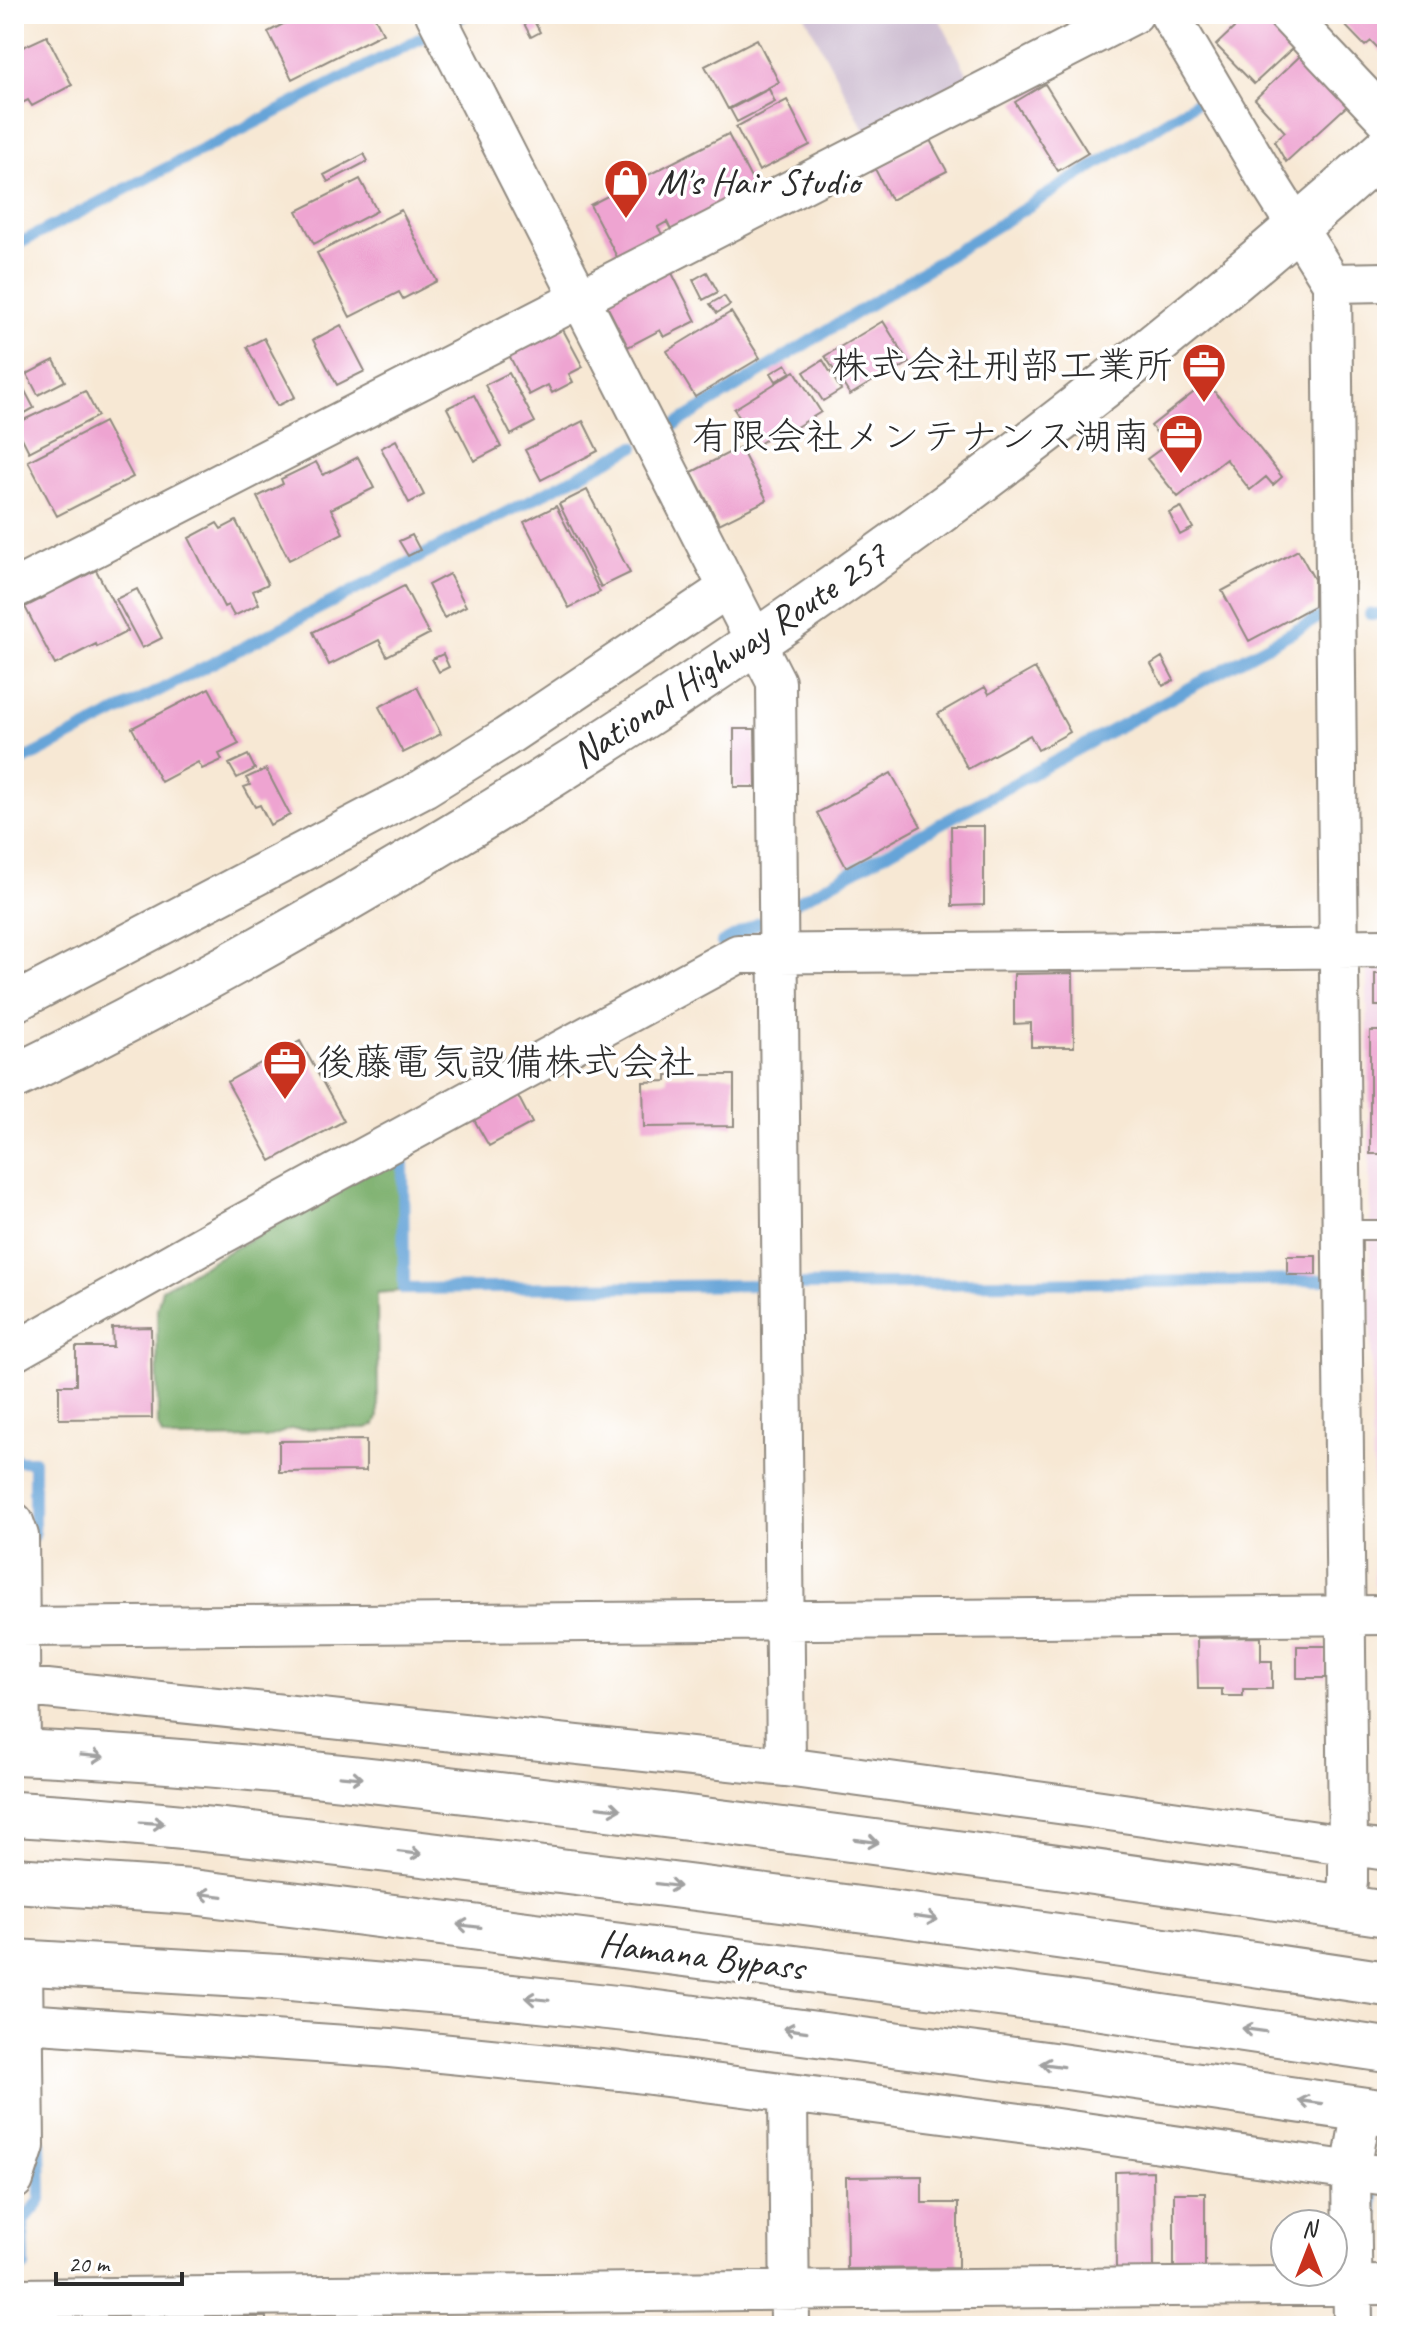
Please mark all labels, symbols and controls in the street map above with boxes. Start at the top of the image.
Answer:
shop icon: M's Hair Studio [602,157,650,220]
place label: M's Hair Studio [657,158,863,205]
office icon: 株式会社刑部工業所 [1180,341,1228,404]
place label: 株式会社刑部工業所 [831,342,1173,389]
office icon: 有限会社メンテナンス湖南 [1157,412,1205,475]
place label: 有限会社メンテナンス湖南 [692,413,1150,460]
street label: National Highway Route 257 [562,531,898,778]
office icon: 後藤電気設備株式会社 [261,1038,309,1101]
place label: 後藤電気設備株式会社 [316,1039,696,1086]
one-way arrow [78,1749,105,1764]
one-way arrow [337,1770,364,1785]
one-way arrow [596,1801,621,1816]
one-way arrow [138,1816,165,1831]
one-way arrow [854,1834,879,1849]
one-way arrow [397,1846,422,1861]
one-way arrow [654,1877,681,1892]
one-way arrow [198,1887,225,1902]
one-way arrow [913,1911,938,1926]
one-way arrow [456,1919,483,1934]
street label: Hamana Bypass [597,1919,810,1991]
one-way arrow [524,1992,551,2007]
one-way arrow [783,2022,808,2037]
one-way arrow [1242,2022,1268,2037]
one-way arrow [1040,2057,1066,2072]
one-way arrow [1298,2094,1323,2109]
north arrow [1269,2208,1349,2288]
text: N [1302,2215,1319,2243]
scale bar [56,2236,182,2286]
text: 20 m [68,2249,111,2279]

